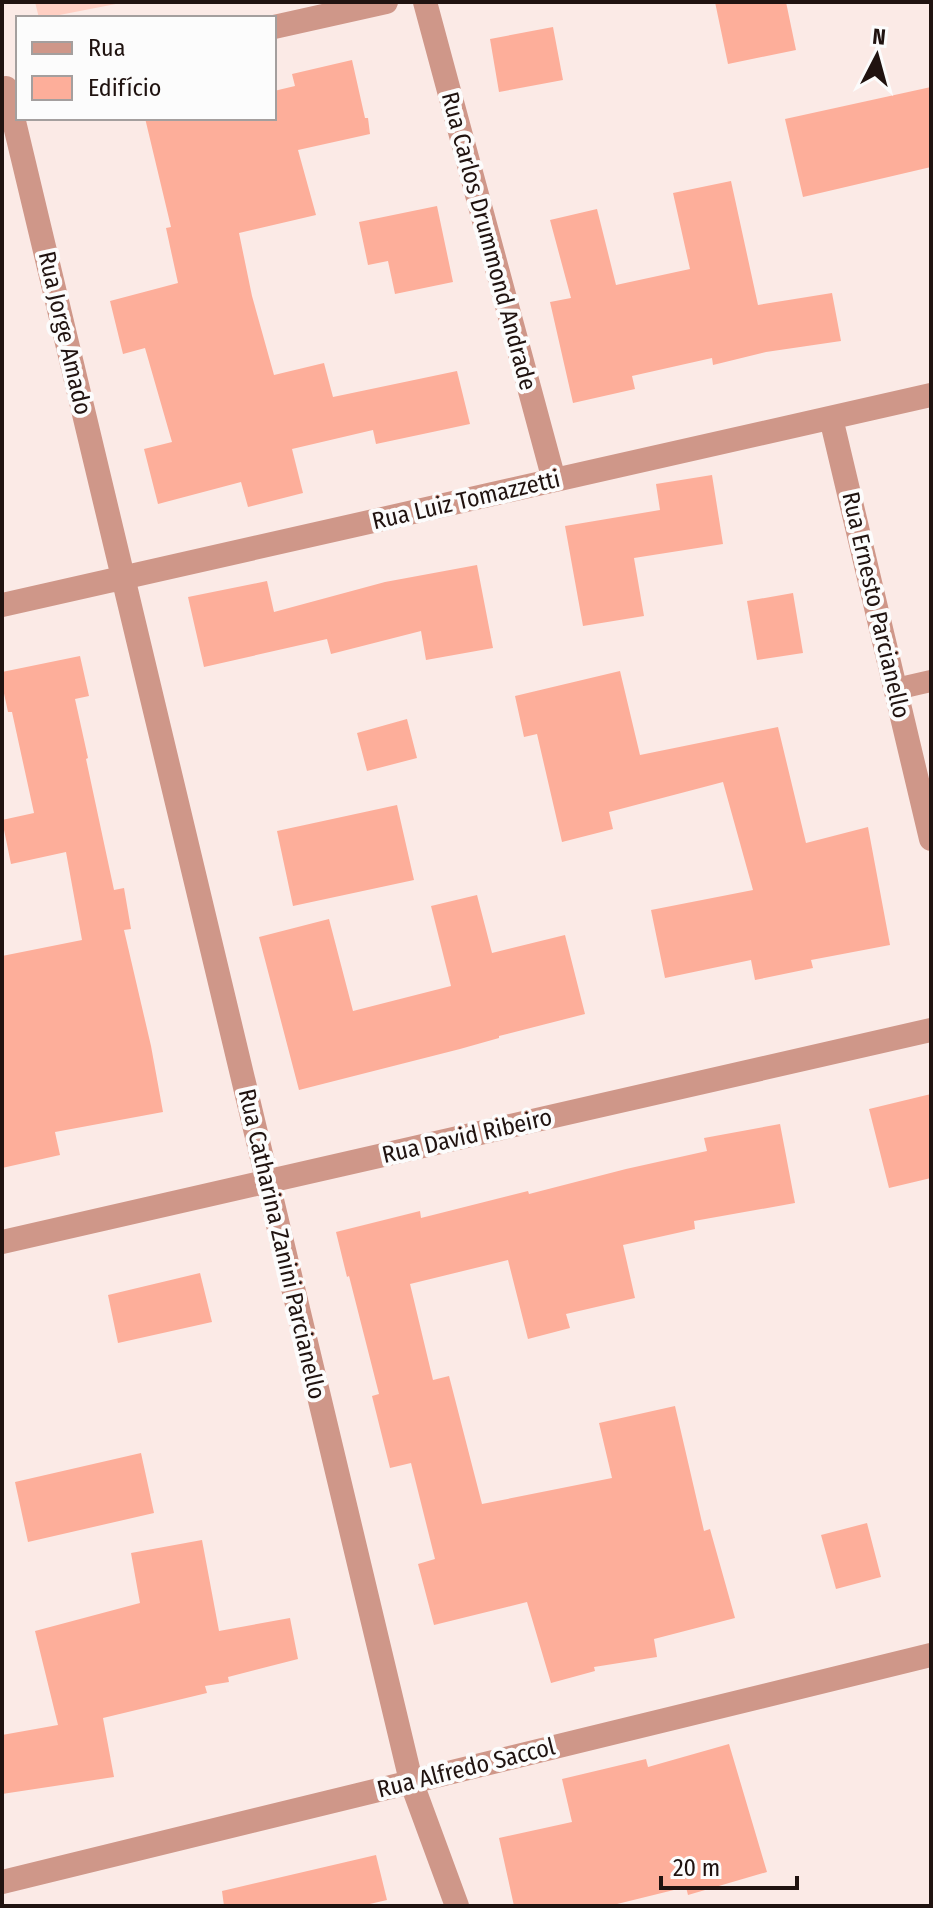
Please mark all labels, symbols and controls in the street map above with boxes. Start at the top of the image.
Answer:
legend [16,16,276,120]
north arrow [837,16,917,96]
text: N [871,22,887,51]
text: Rua [88,34,125,62]
text: Edifício [88,74,161,102]
street label: Rua Carlos Drummond Andrade [436,89,542,393]
street label: Rua Jorge Amado [33,249,97,417]
street label: Rua Luiz Tomazzetti [369,465,563,535]
street label: Rua Ernesto Parcianello [836,489,916,721]
street label: Rua Catharina Zanini Parcianello [233,1086,331,1402]
street label: Rua David Ribeiro [379,1103,555,1169]
street label: Rua Alfredo Saccol [374,1732,558,1804]
scale bar [661,1840,797,1890]
text: 20 m [673,1854,720,1882]

